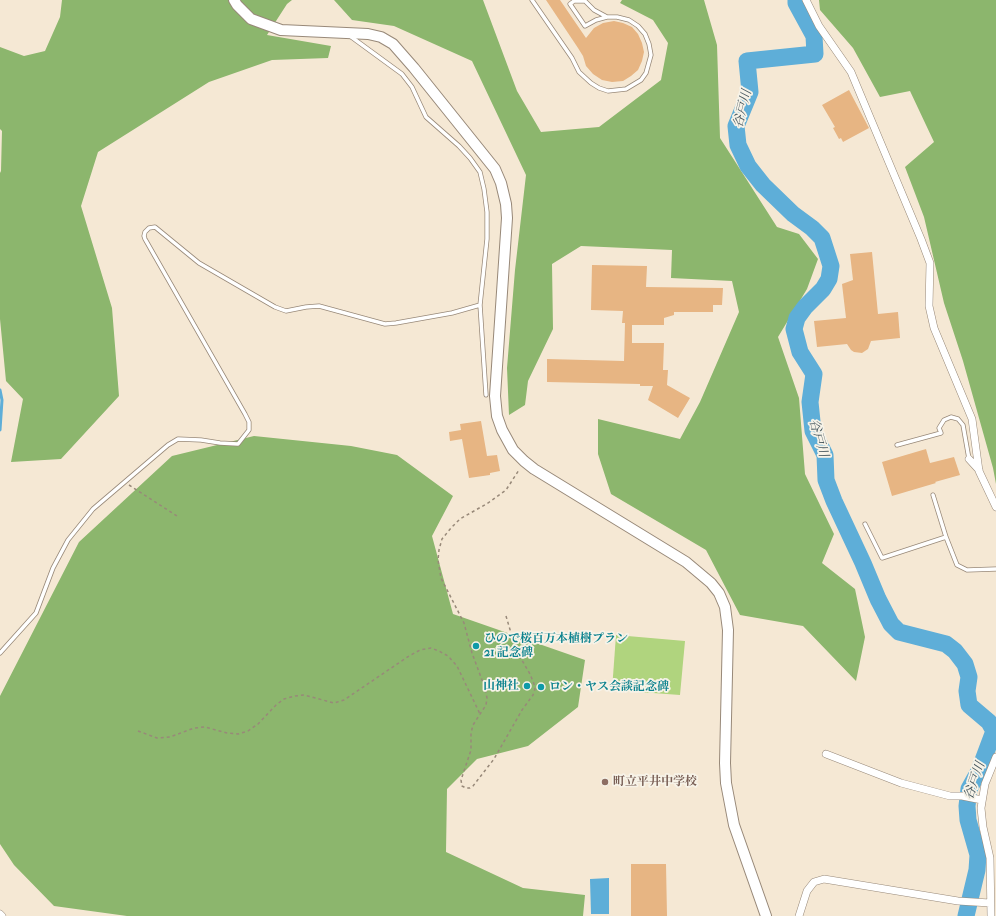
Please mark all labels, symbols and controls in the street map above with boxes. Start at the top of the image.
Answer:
water label: 谷戸川 [731,88,755,130]
water label: 谷戸川 [805,417,831,459]
place label: ひので桜百万本植樹プラン 21 記念碑 [484,632,628,660]
marker: ひので桜百万本植樹プラン 21 記念碑 [471,641,481,651]
place label: 山神社 [483,679,519,693]
place label: ロン・ヤス会談記念碑 [549,680,669,694]
marker: 山神社 [522,681,532,691]
marker: ロン・ヤス会談記念碑 [536,682,546,692]
water label: 谷戸川 [961,760,989,802]
place label: 町立平井中学校 [613,775,697,789]
marker: 町立平井中学校 [600,777,610,787]

